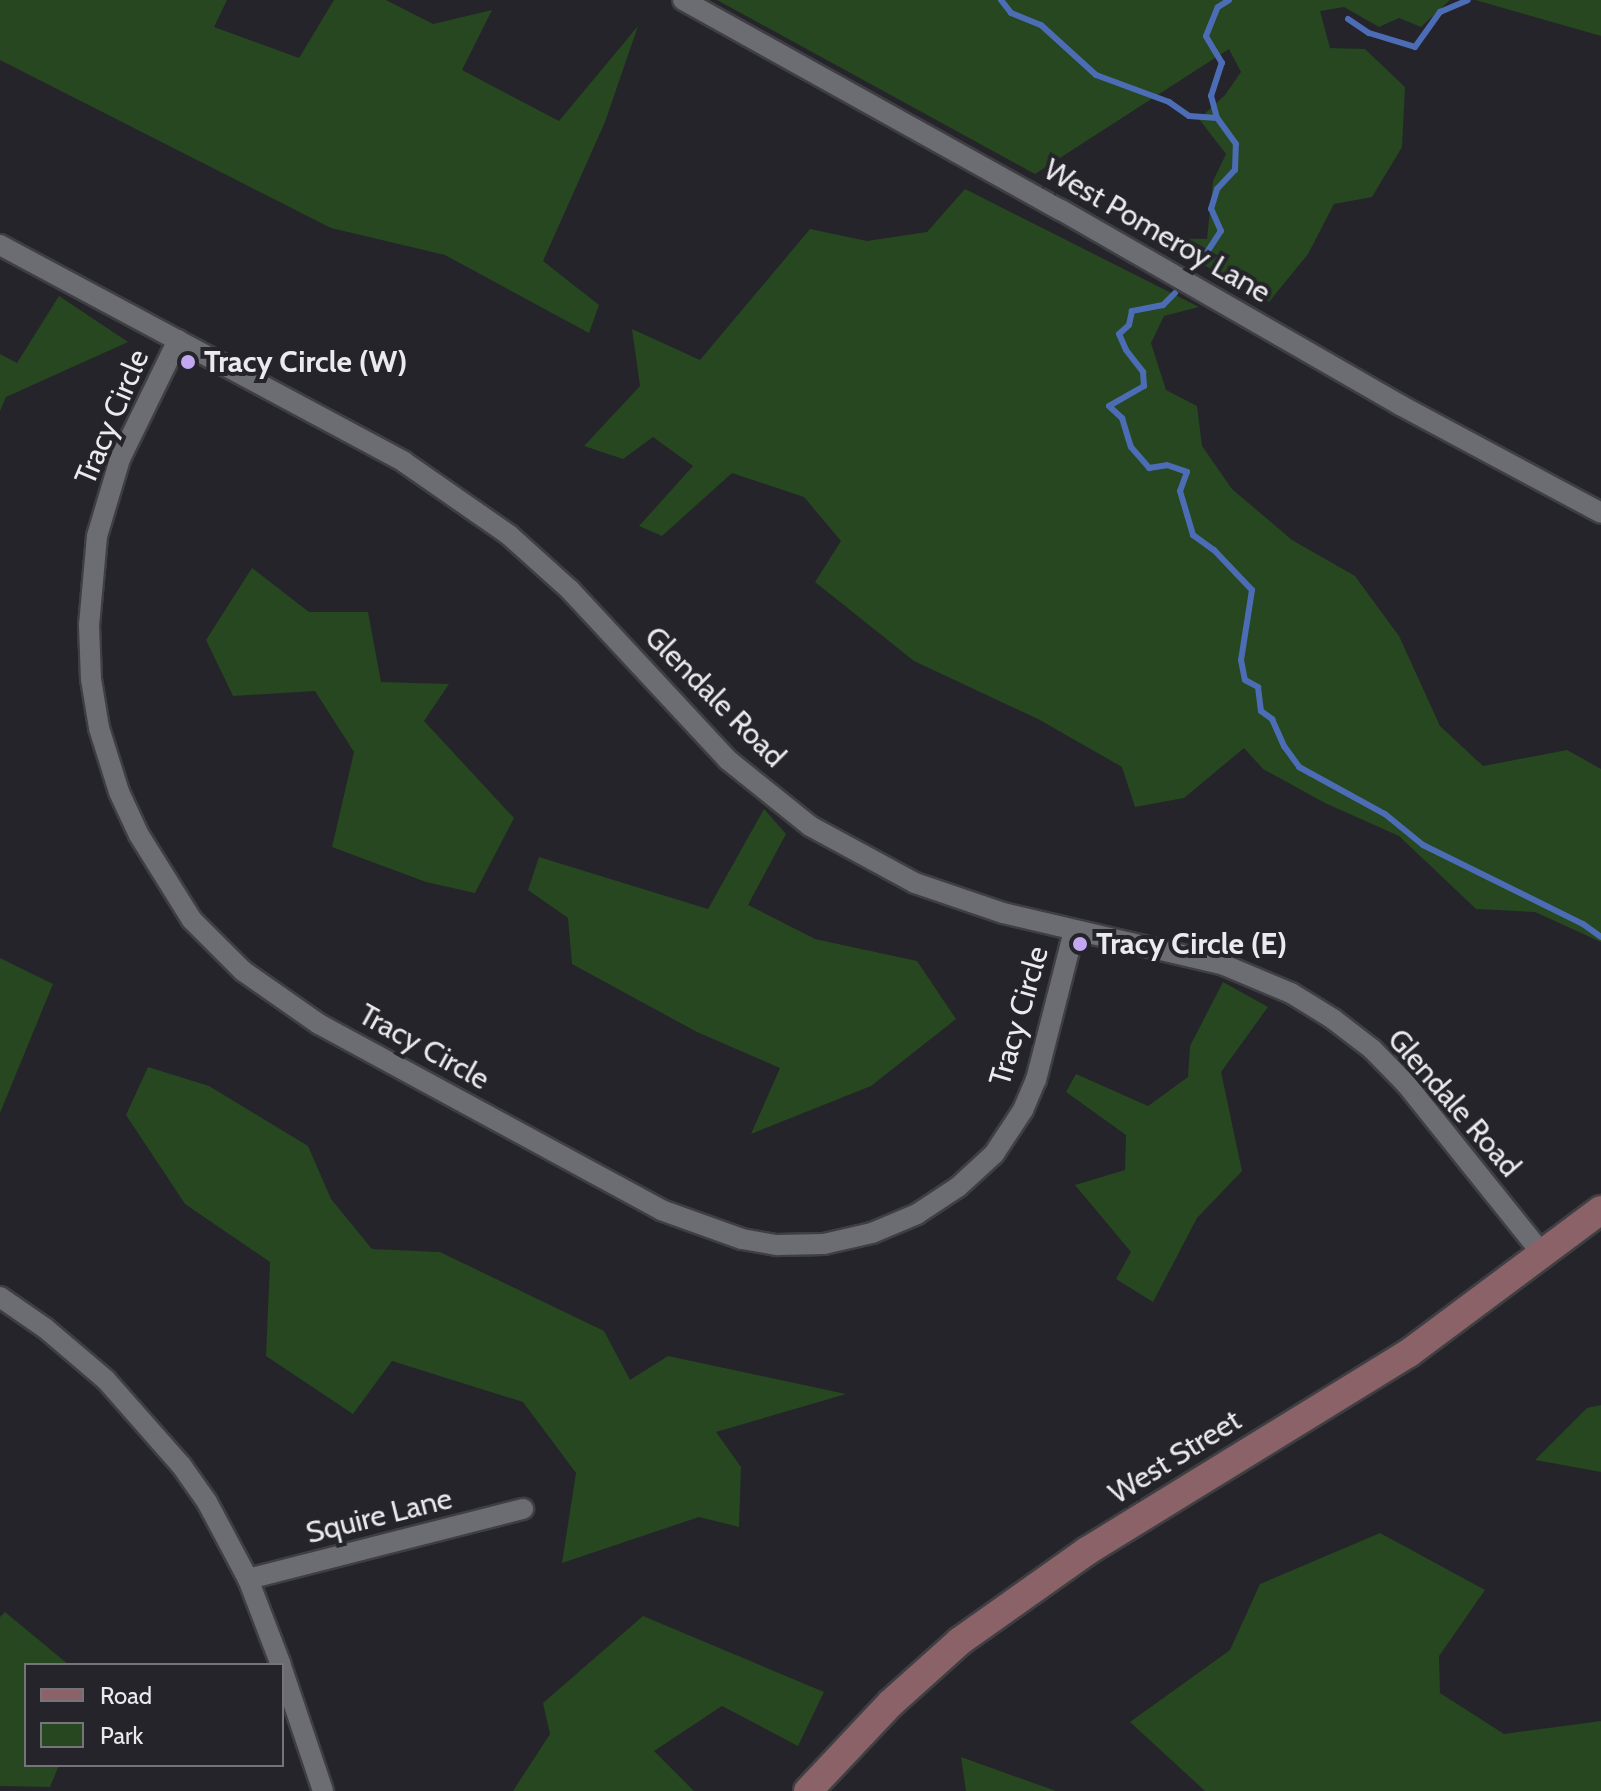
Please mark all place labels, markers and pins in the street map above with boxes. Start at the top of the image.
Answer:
place label: Tracy Circle (W) [204,344,407,380]
marker: Tracy Circle (W) [179,353,197,371]
place label: Tracy Circle (E) [1096,926,1287,962]
marker: Tracy Circle (E) [1071,935,1089,953]

